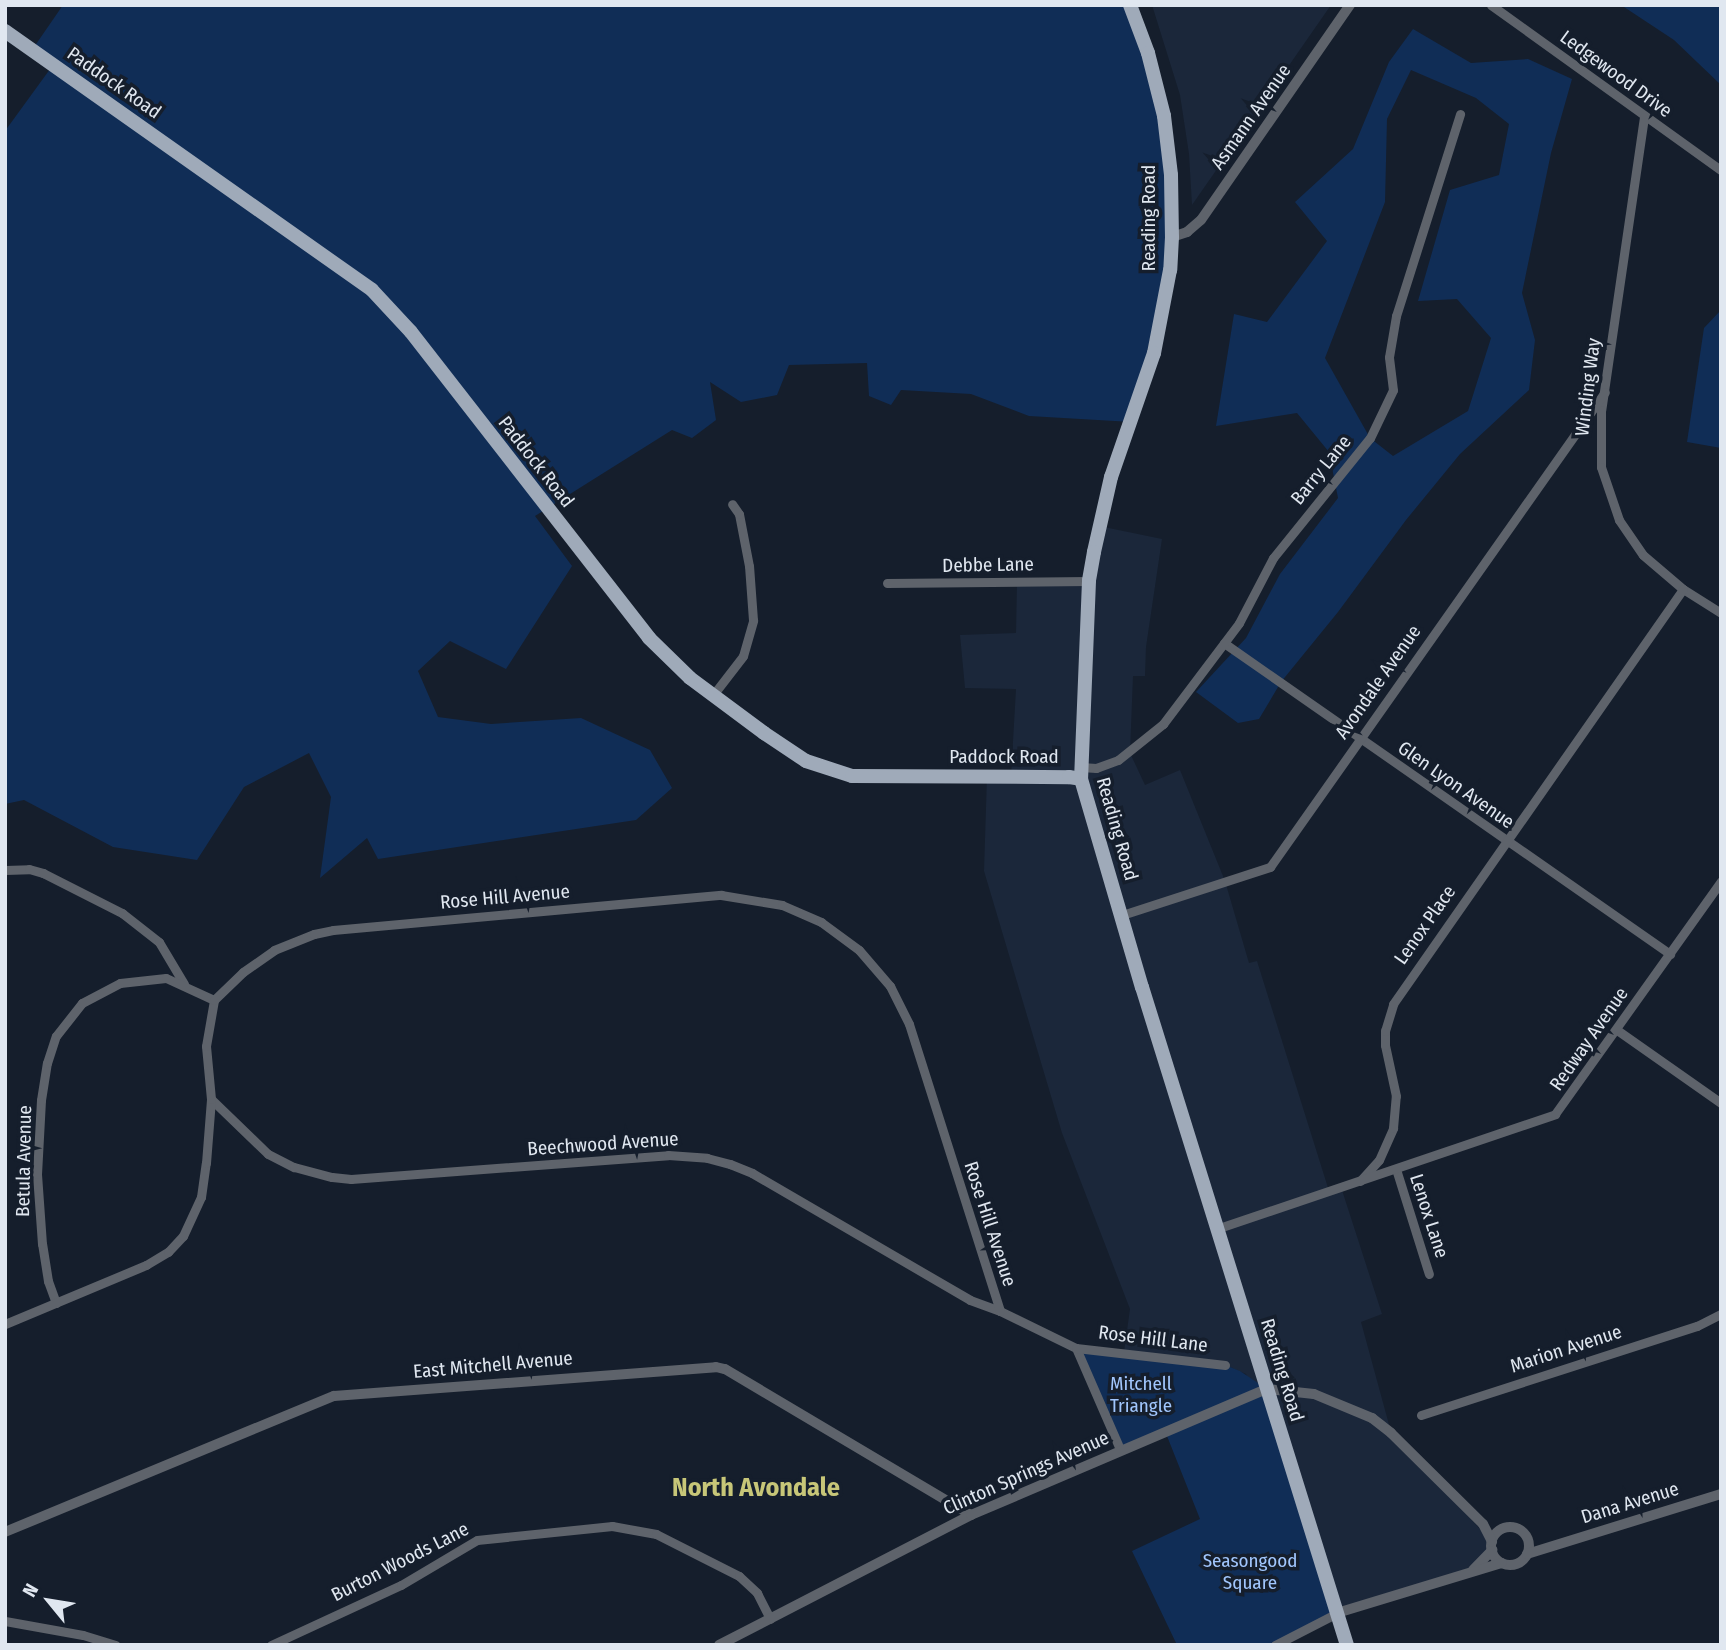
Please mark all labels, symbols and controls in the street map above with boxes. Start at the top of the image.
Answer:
street label: Ledgewood Drive [1556,26,1676,122]
street label: Paddock Road [63,42,165,124]
street label: Asmann Avenue [1206,60,1296,174]
street label: Reading Road [1138,165,1160,271]
street label: Winding Way [1571,337,1605,437]
street label: Paddock Road [493,412,579,512]
street label: Barry Lane [1286,431,1356,509]
street label: Debbe Lane [942,553,1034,577]
street label: Avondale Avenue [1330,621,1426,743]
street label: Glen Lyon Avenue [1393,736,1519,834]
street label: Paddock Road [949,746,1059,768]
street label: Reading Road [1091,775,1143,883]
street label: Rose Hill Avenue [439,880,571,914]
street label: Lenox Place [1390,881,1460,969]
street label: Redway Avenue [1545,983,1633,1095]
street label: Betula Avenue [12,1105,36,1217]
street label: Beechwood Avenue [527,1127,679,1161]
street label: Rose Hill Avenue [959,1159,1021,1289]
street label: Lenox Lane [1405,1171,1453,1261]
street label: Reading Road [1256,1316,1308,1424]
street label: Marion Avenue [1507,1320,1625,1378]
street label: Rose Hill Lane [1097,1321,1209,1357]
street label: East Mitchell Avenue [412,1347,574,1383]
park label: Mitchell Triangle [1110,1373,1172,1417]
street label: Clinton Springs Avenue [940,1426,1112,1520]
district label: North Avondale [672,1472,840,1504]
street label: Dana Avenue [1578,1477,1682,1529]
street label: Burton Woods Lane [327,1518,473,1606]
park label: Seasongood Square [1203,1550,1297,1594]
north arrow [14,1566,84,1636]
text: N [18,1580,43,1601]

